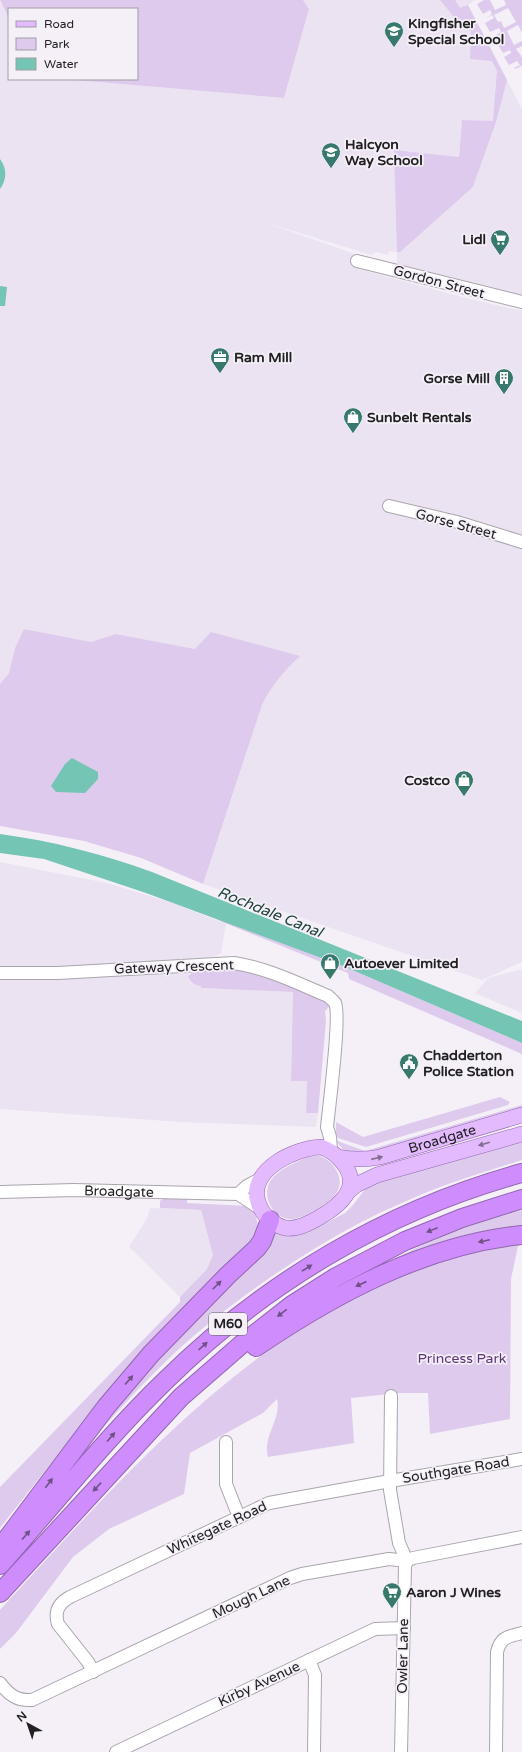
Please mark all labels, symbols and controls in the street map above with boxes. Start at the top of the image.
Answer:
legend [8,8,138,80]
place label: Kingfisher Special School [408,15,504,48]
text: Road [44,17,74,31]
school or university icon: Kingfisher Special School [383,20,405,48]
text: Park [44,37,70,51]
text: Water [44,57,79,71]
place label: Halcyon Way School [345,136,423,169]
school or university icon: Halcyon Way School [320,141,342,169]
supermarket icon: Lidl [489,228,511,256]
place label: Lidl [462,231,486,248]
street label: Gordon Street [391,262,487,303]
office icon: Ram Mill [209,346,231,374]
place label: Ram Mill [234,349,292,366]
building icon: Gorse Mill [493,367,515,395]
place label: Gorse Mill [423,370,490,387]
shop icon: Sunbelt Rentals [342,406,364,434]
place label: Sunbelt Rentals [367,409,472,426]
street label: Gorse Street [414,505,499,543]
shop icon: Costco [453,769,475,797]
place label: Costco [404,772,450,789]
water label: Rochdale Canal [215,883,327,942]
shop icon: Autoever Limited [319,952,341,980]
place label: Autoever Limited [344,955,459,972]
street label: Gateway Crescent [114,956,235,978]
place label: Chadderton Police Station [423,1047,514,1080]
public building icon: Chadderton Police Station [398,1052,420,1080]
street label: Broadgate [406,1121,478,1157]
one-way arrow [478,1142,491,1148]
one-way arrow [370,1154,383,1160]
street label: Broadgate [84,1182,154,1200]
one-way arrow [426,1228,438,1234]
one-way arrow [477,1239,490,1245]
one-way arrow [302,1264,312,1272]
one-way arrow [212,1280,222,1290]
one-way arrow [356,1281,367,1287]
one-way arrow [277,1308,288,1317]
road number: M60 [209,1313,247,1335]
one-way arrow [199,1342,208,1351]
park label: Princess Park [418,1350,507,1367]
one-way arrow [124,1375,133,1386]
one-way arrow [107,1432,116,1443]
street label: Southgate Road [401,1453,511,1487]
one-way arrow [45,1478,53,1488]
one-way arrow [93,1483,102,1492]
street label: Whitegate Road [165,1498,269,1558]
one-way arrow [21,1530,30,1541]
street label: Mough Lane [209,1572,293,1622]
supermarket icon: Aaron J Wines [381,1581,403,1609]
place label: Aaron J Wines [406,1584,501,1601]
street label: Owler Lane [394,1618,412,1694]
street label: Kirby Avenue [215,1658,303,1710]
north arrow [8,1704,48,1744]
text: N [14,1709,29,1725]

